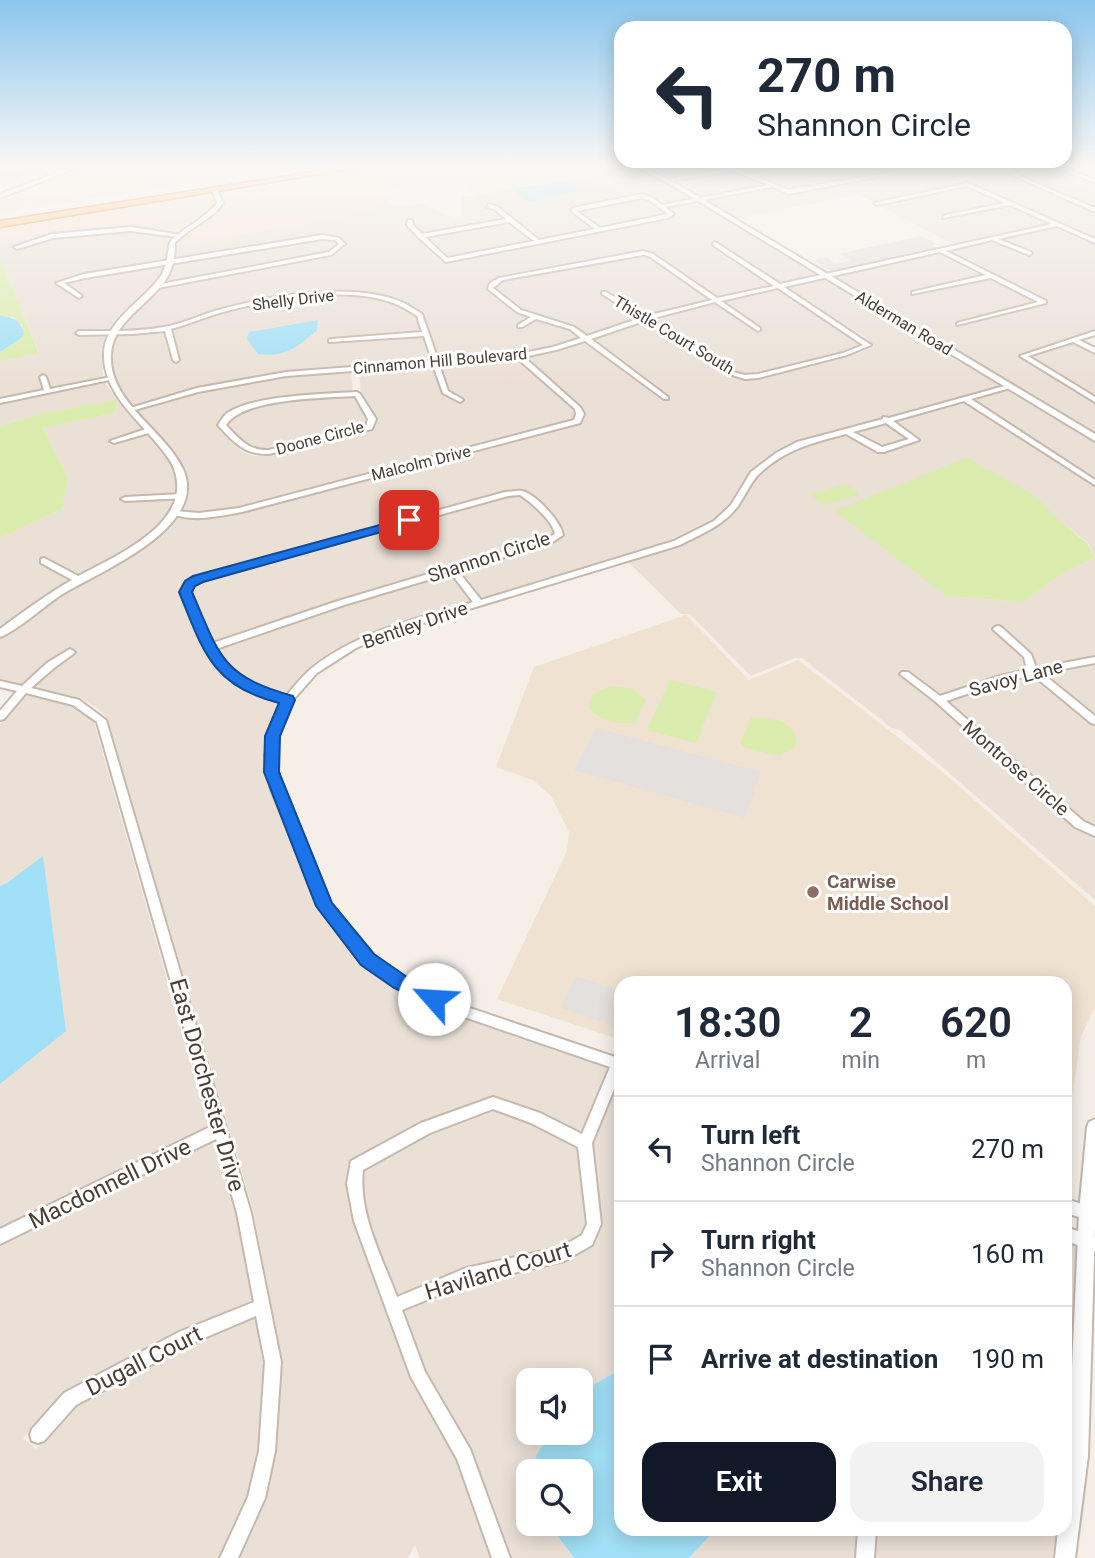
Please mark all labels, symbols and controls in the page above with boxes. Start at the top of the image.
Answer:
text: 270 m [757,47,896,104]
icon: left [642,49,733,140]
text: Shannon Circle [757,106,971,144]
street label: Shelly Drive [251,286,335,314]
street label: Alderman Road [852,287,956,359]
street label: Thistle Court South [610,292,738,378]
street label: Cinnamon Hill Boulevard [352,344,528,378]
street label: Doone Circle [274,417,366,459]
street label: Malcolm Drive [369,441,473,485]
pin [379,490,439,550]
icon: arrive [390,501,428,539]
street label: Shannon Circle [425,526,553,588]
street label: Bentley Drive [359,596,471,654]
street label: Savoy Lane [967,654,1065,702]
street label: Montrose Circle [958,715,1074,821]
place label: Carwise Middle School [827,870,949,915]
marker: Carwise Middle School [805,884,821,900]
position arrow [397,962,471,1036]
street label: East Dorchester Drive [164,975,250,1195]
text: 18:30 [674,998,781,1047]
text: 2 [849,998,873,1047]
text: 620 [940,998,1012,1047]
text: Arrival [695,1047,760,1074]
text: min [841,1047,880,1074]
text: m [966,1047,986,1074]
text: Turn left [701,1120,800,1150]
icon: left [642,1130,680,1168]
street label: Macdonnell Drive [25,1133,195,1235]
text: 270 m [971,1134,1044,1164]
text: Shannon Circle [701,1150,855,1177]
text: Turn right [701,1225,816,1255]
icon: right [642,1235,680,1273]
street label: Haviland Court [422,1236,574,1306]
text: 160 m [971,1239,1044,1269]
text: Shannon Circle [701,1255,855,1282]
street label: Dugall Court [81,1320,207,1402]
icon: arrive [642,1340,680,1378]
text: Arrive at destination [701,1344,938,1374]
text: 190 m [971,1344,1044,1374]
map controls [516,1368,593,1536]
button: sound [516,1368,593,1445]
button: Exit [642,1442,836,1522]
button: Share [850,1442,1044,1522]
button: search [516,1459,593,1536]

